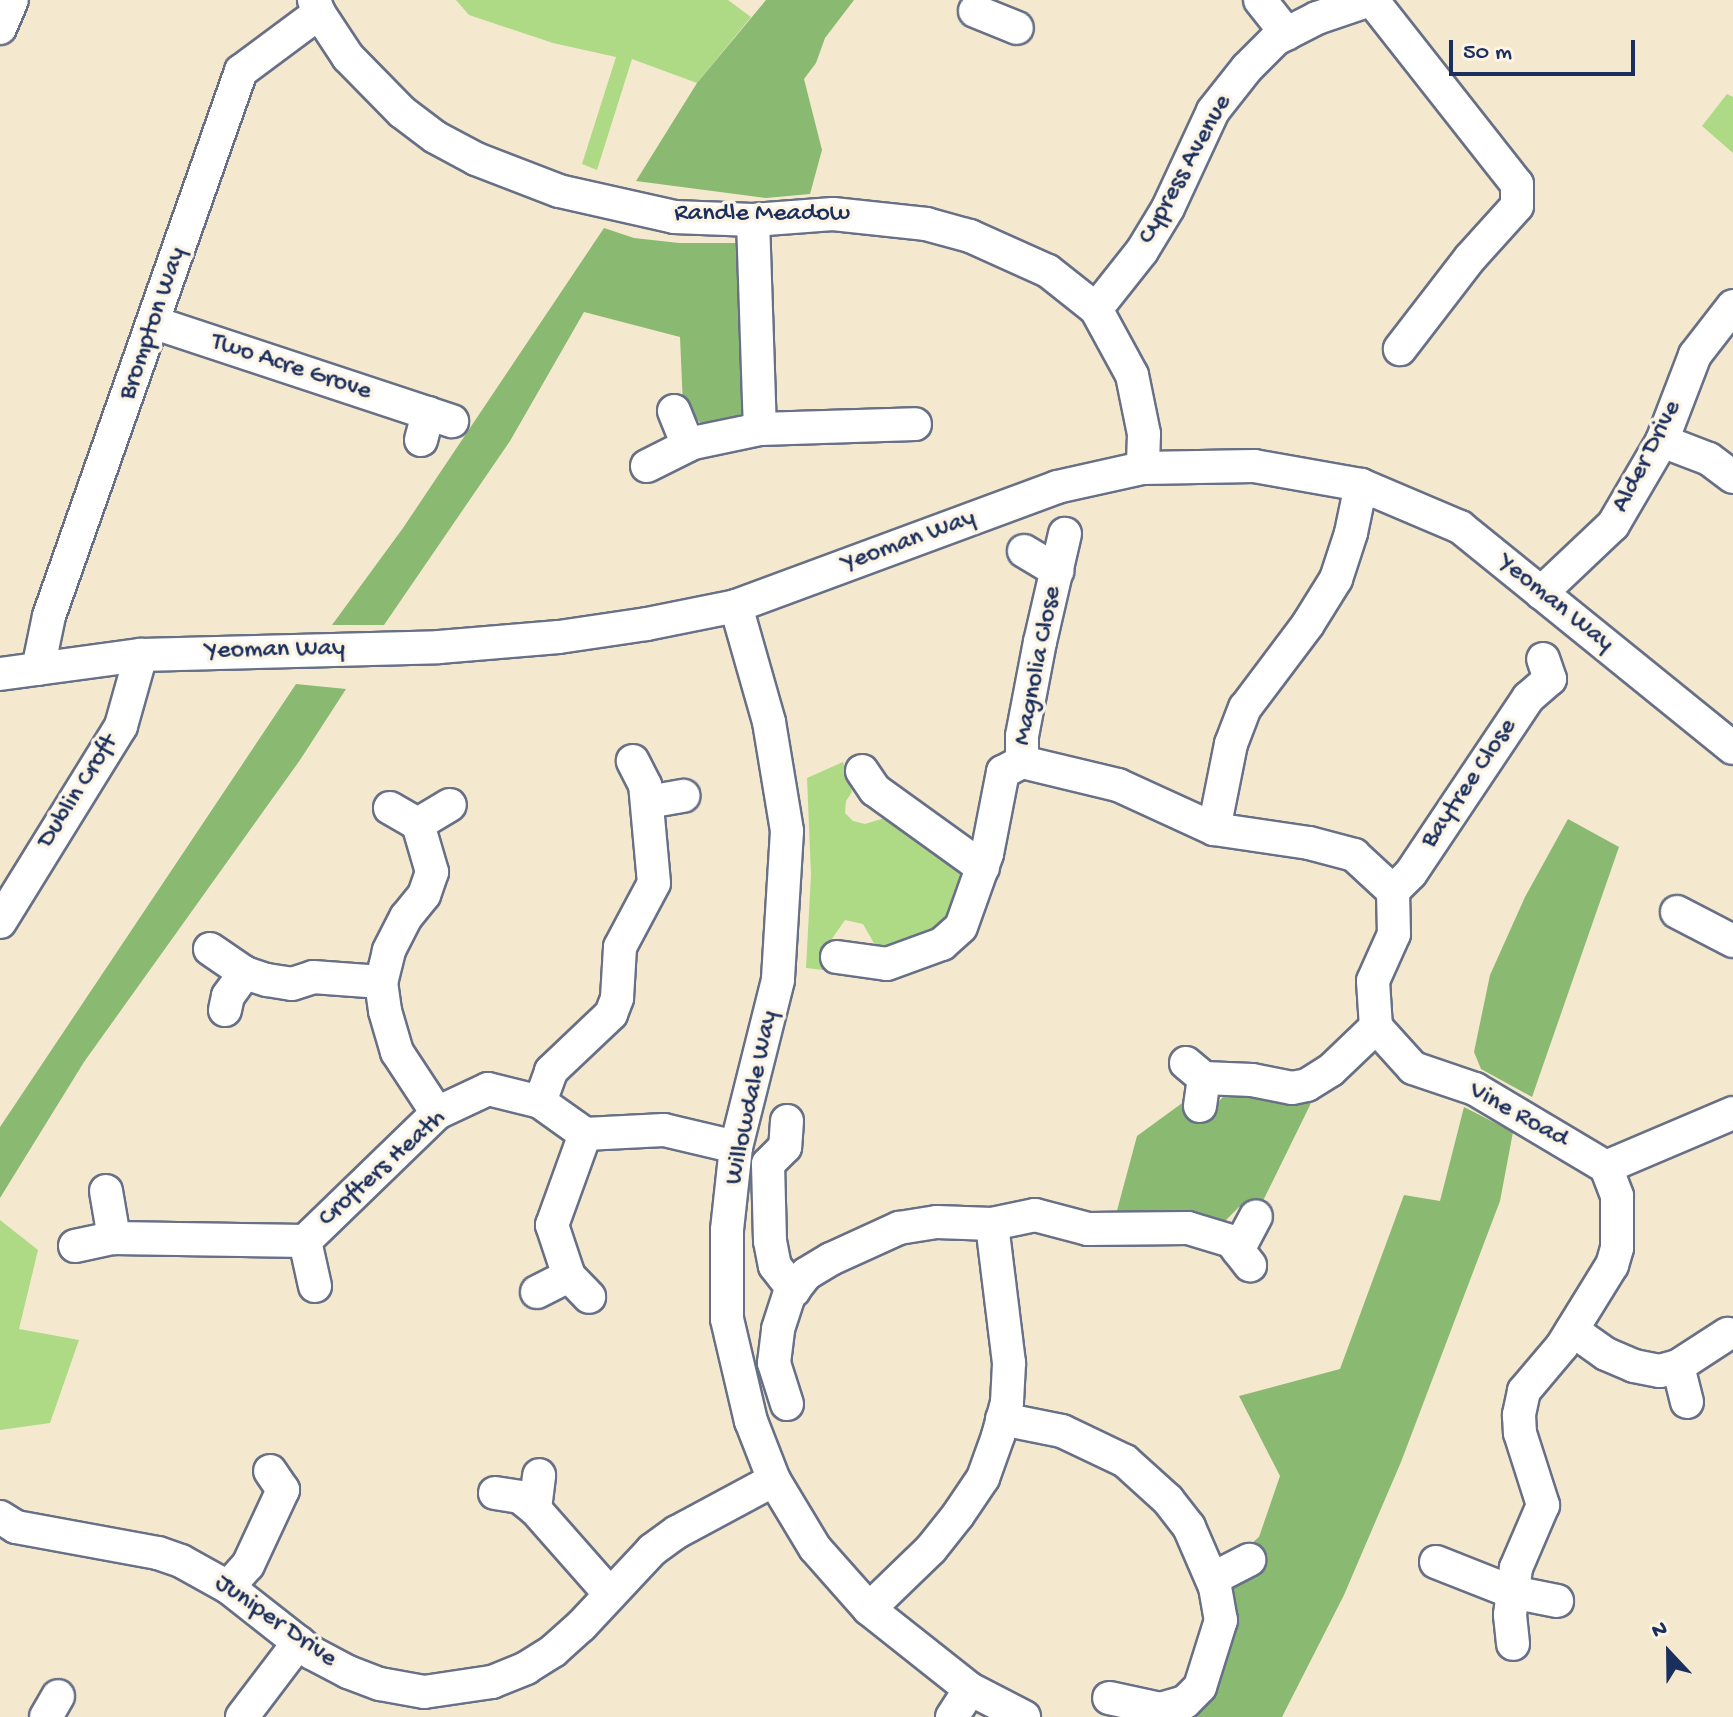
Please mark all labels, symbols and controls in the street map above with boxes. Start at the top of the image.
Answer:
scale bar [1453,24,1639,74]
text: 50 m [1463,39,1512,68]
street label: Cypress Avenue [1132,90,1240,250]
street label: Randle Meadow [674,199,850,231]
street label: Brompton Way [113,244,195,404]
street label: Two Acre Grove [207,327,375,409]
street label: Alder Drive [1606,396,1690,518]
street label: Yeoman Way [838,503,980,581]
street label: Yeoman Way [1491,548,1619,660]
street label: Magnolia Close [1008,584,1070,748]
street label: Yeoman Way [205,634,345,668]
street label: Baytree Close [1415,713,1525,855]
street label: Dublin Croft [32,729,126,855]
street label: Willowdale Way [719,1008,787,1188]
street label: Vine Road [1463,1076,1573,1156]
street label: Crofters Heath [313,1104,453,1234]
street label: Juniper Drive [208,1568,342,1676]
north arrow [1629,1613,1709,1693]
text: N [1648,1616,1672,1645]

